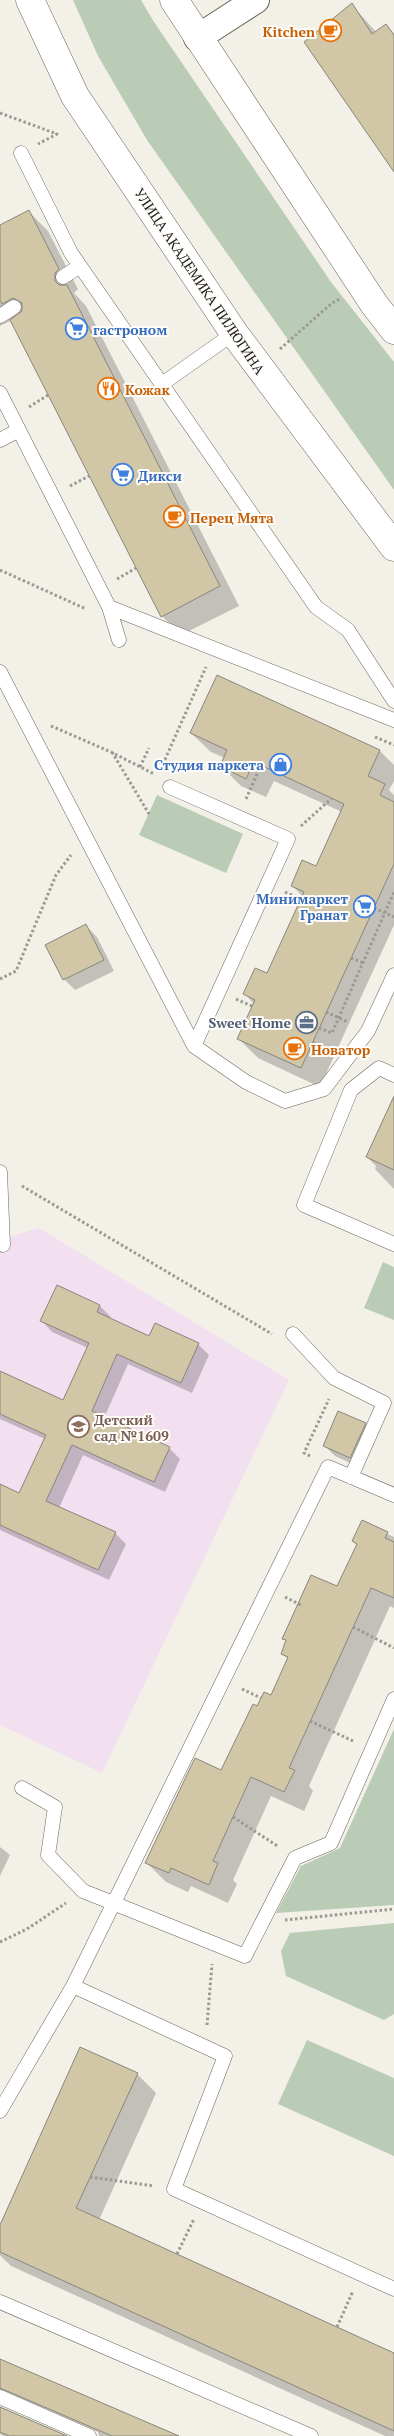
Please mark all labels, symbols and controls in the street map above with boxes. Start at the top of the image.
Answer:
cafe icon: Kitchen [319,19,343,43]
place label: Kitchen [263,22,315,41]
street label: УЛИЦА АКАДЕМИКА ПИЛЮГИНА [130,184,270,378]
supermarket icon: гастроном [65,317,89,341]
place label: гастроном [93,320,167,339]
restaurant icon: Кожак [97,377,121,401]
place label: Кожак [125,380,171,399]
supermarket icon: Дикси [110,463,134,487]
place label: Дикси [138,466,182,485]
cafe icon: Перец Мята [162,505,186,529]
place label: Перец Мята [190,508,274,527]
shop icon: Студия паркета [268,752,292,776]
place label: Студия паркета [154,755,264,774]
place label: Минимаркет Гранат [256,889,348,924]
supermarket icon: Минимаркет Гранат [352,894,376,918]
office icon: Sweet Home [295,1010,319,1034]
place label: Sweet Home [208,1013,291,1032]
cafe icon: Новатор [283,1037,307,1061]
place label: Новатор [311,1040,371,1059]
place label: Детский сад №1609 [94,1410,169,1445]
school or university icon: Детский сад №1609 [66,1415,90,1439]

